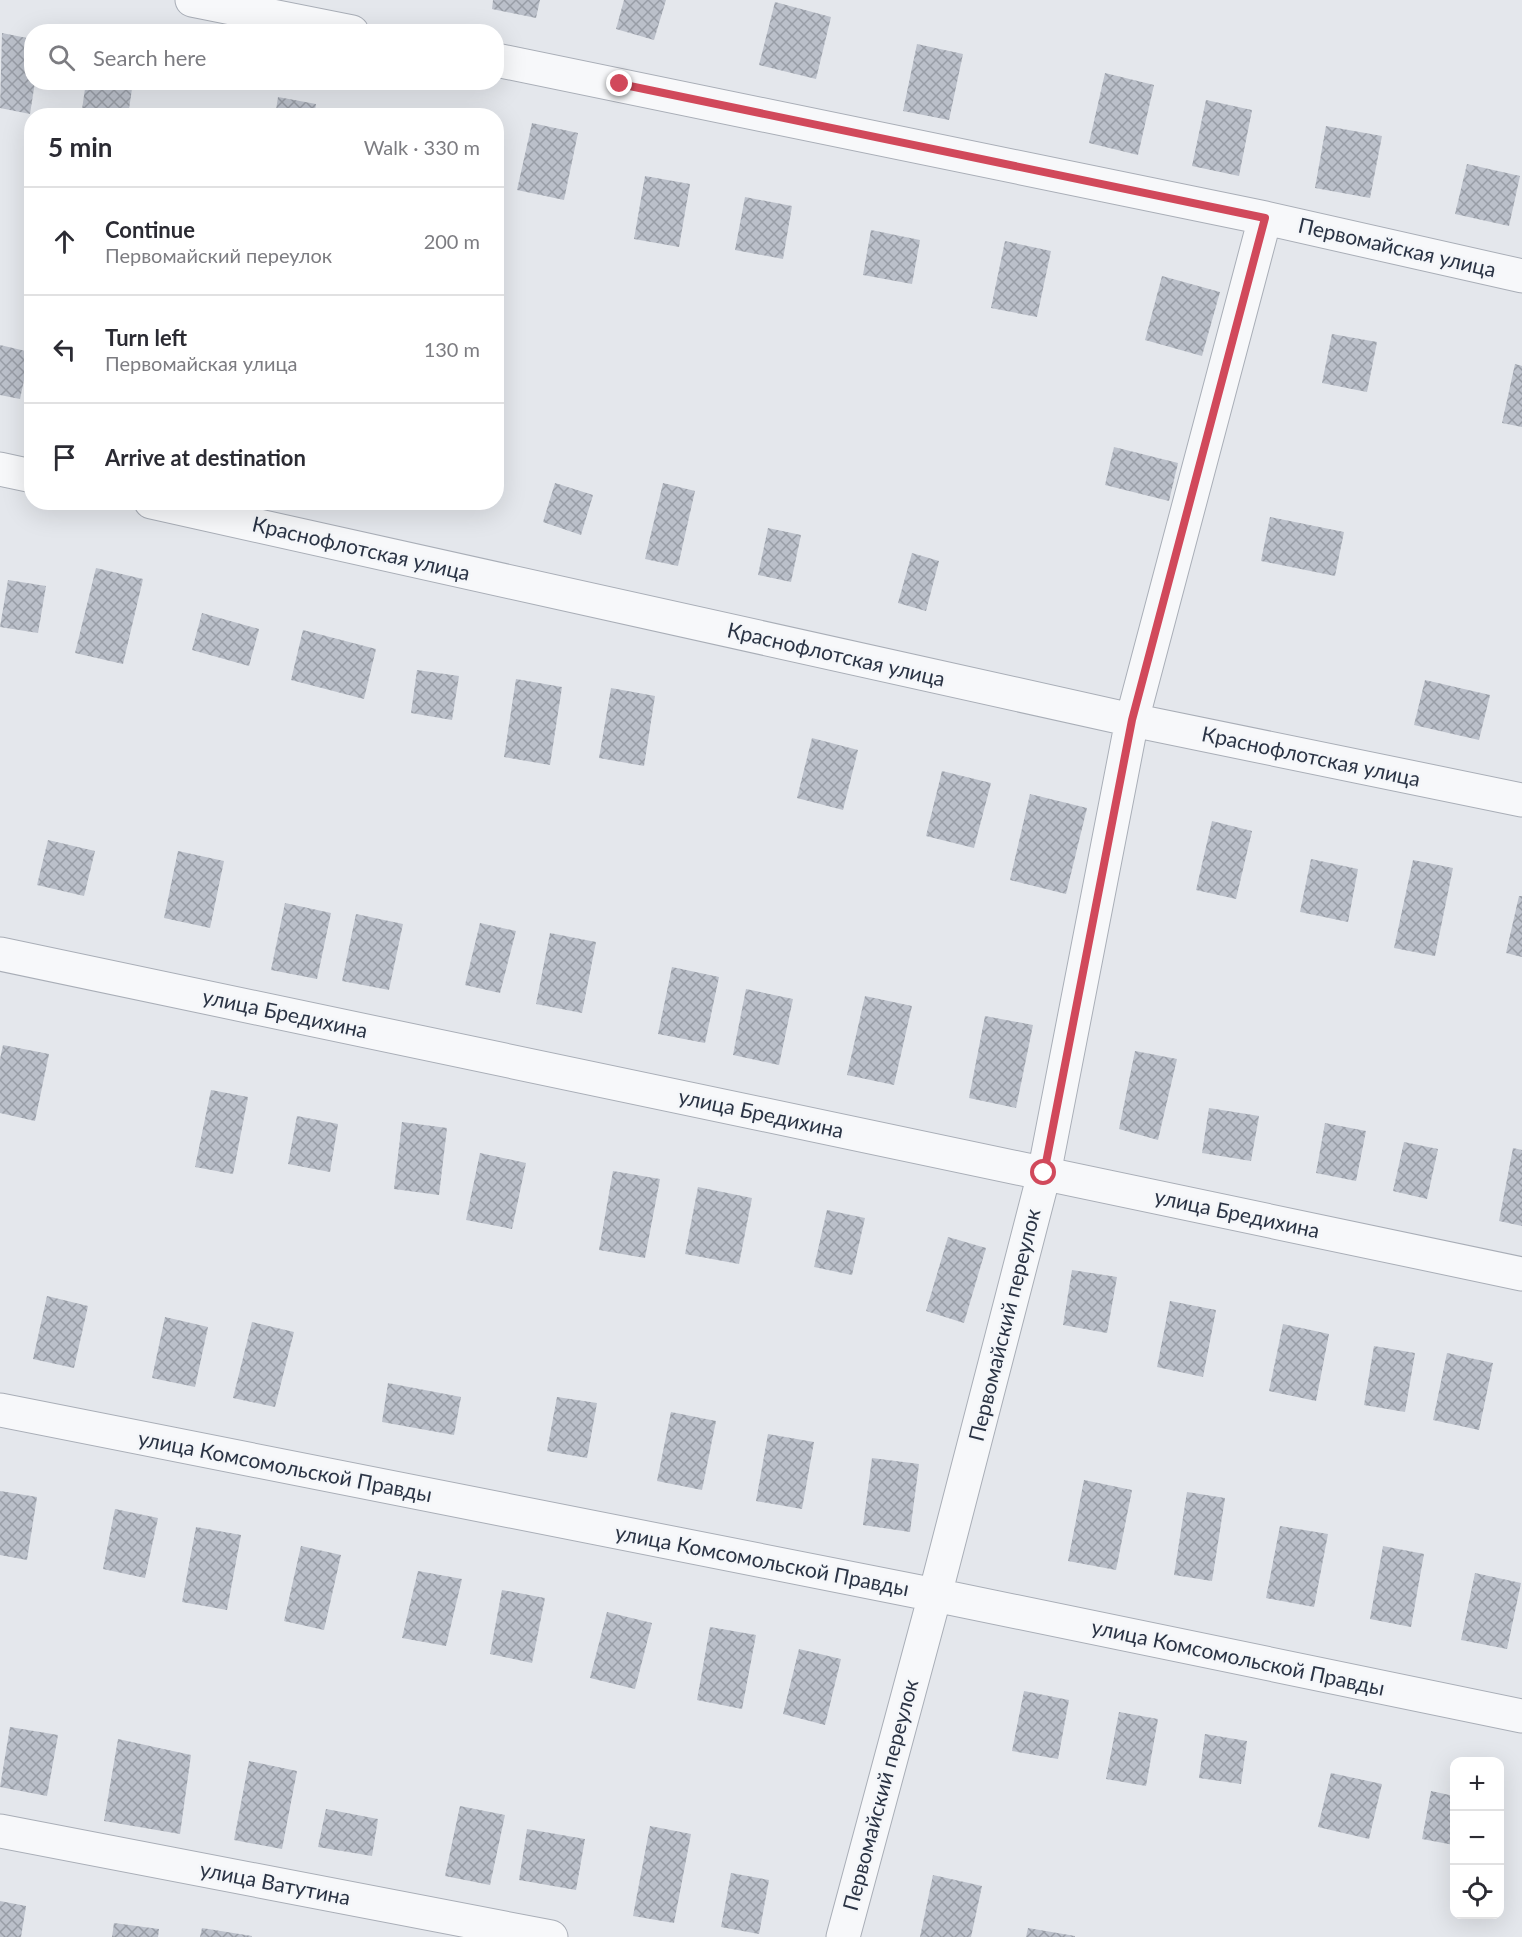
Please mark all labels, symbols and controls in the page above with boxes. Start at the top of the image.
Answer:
search box [24,24,504,90]
icon: search [45,41,78,74]
text: Search here [93,44,206,71]
route end [606,70,632,96]
text: 5 min [48,131,112,163]
text: Walk · 330 m [364,135,480,159]
street label: Первомайская улица [1296,212,1499,281]
text: Continue [105,216,195,243]
icon: ahead [48,225,81,258]
text: 200 m [424,229,480,253]
text: Первомайский переулок [105,243,332,267]
text: Turn left [105,324,187,351]
icon: left [48,333,81,366]
text: 130 m [424,337,480,361]
text: Первомайская улица [105,351,297,375]
icon: arrive [48,441,81,474]
text: Arrive at destination [105,444,306,471]
street label: Краснофлотская улица [250,510,473,585]
street label: Краснофлотская улица [725,616,948,691]
street label: Краснофлотская улица [1200,720,1423,791]
street label: улица Бредихина [200,983,370,1042]
street label: улица Бредихина [676,1083,846,1142]
route start [1030,1159,1056,1185]
street label: улица Бредихина [1152,1183,1322,1242]
street label: Первомайский переулок [963,1206,1045,1443]
street label: улица Комсомольской Правды [136,1425,434,1506]
street label: улица Комсомольской Правды [613,1519,911,1600]
street label: улица Комсомольской Правды [1089,1613,1387,1700]
street label: Первомайский переулок [837,1676,923,1913]
map controls [1450,1757,1504,1919]
button: + [1450,1757,1504,1811]
button: − [1450,1811,1504,1865]
street label: улица Ватутина [198,1856,353,1909]
button: locate [1450,1865,1504,1919]

